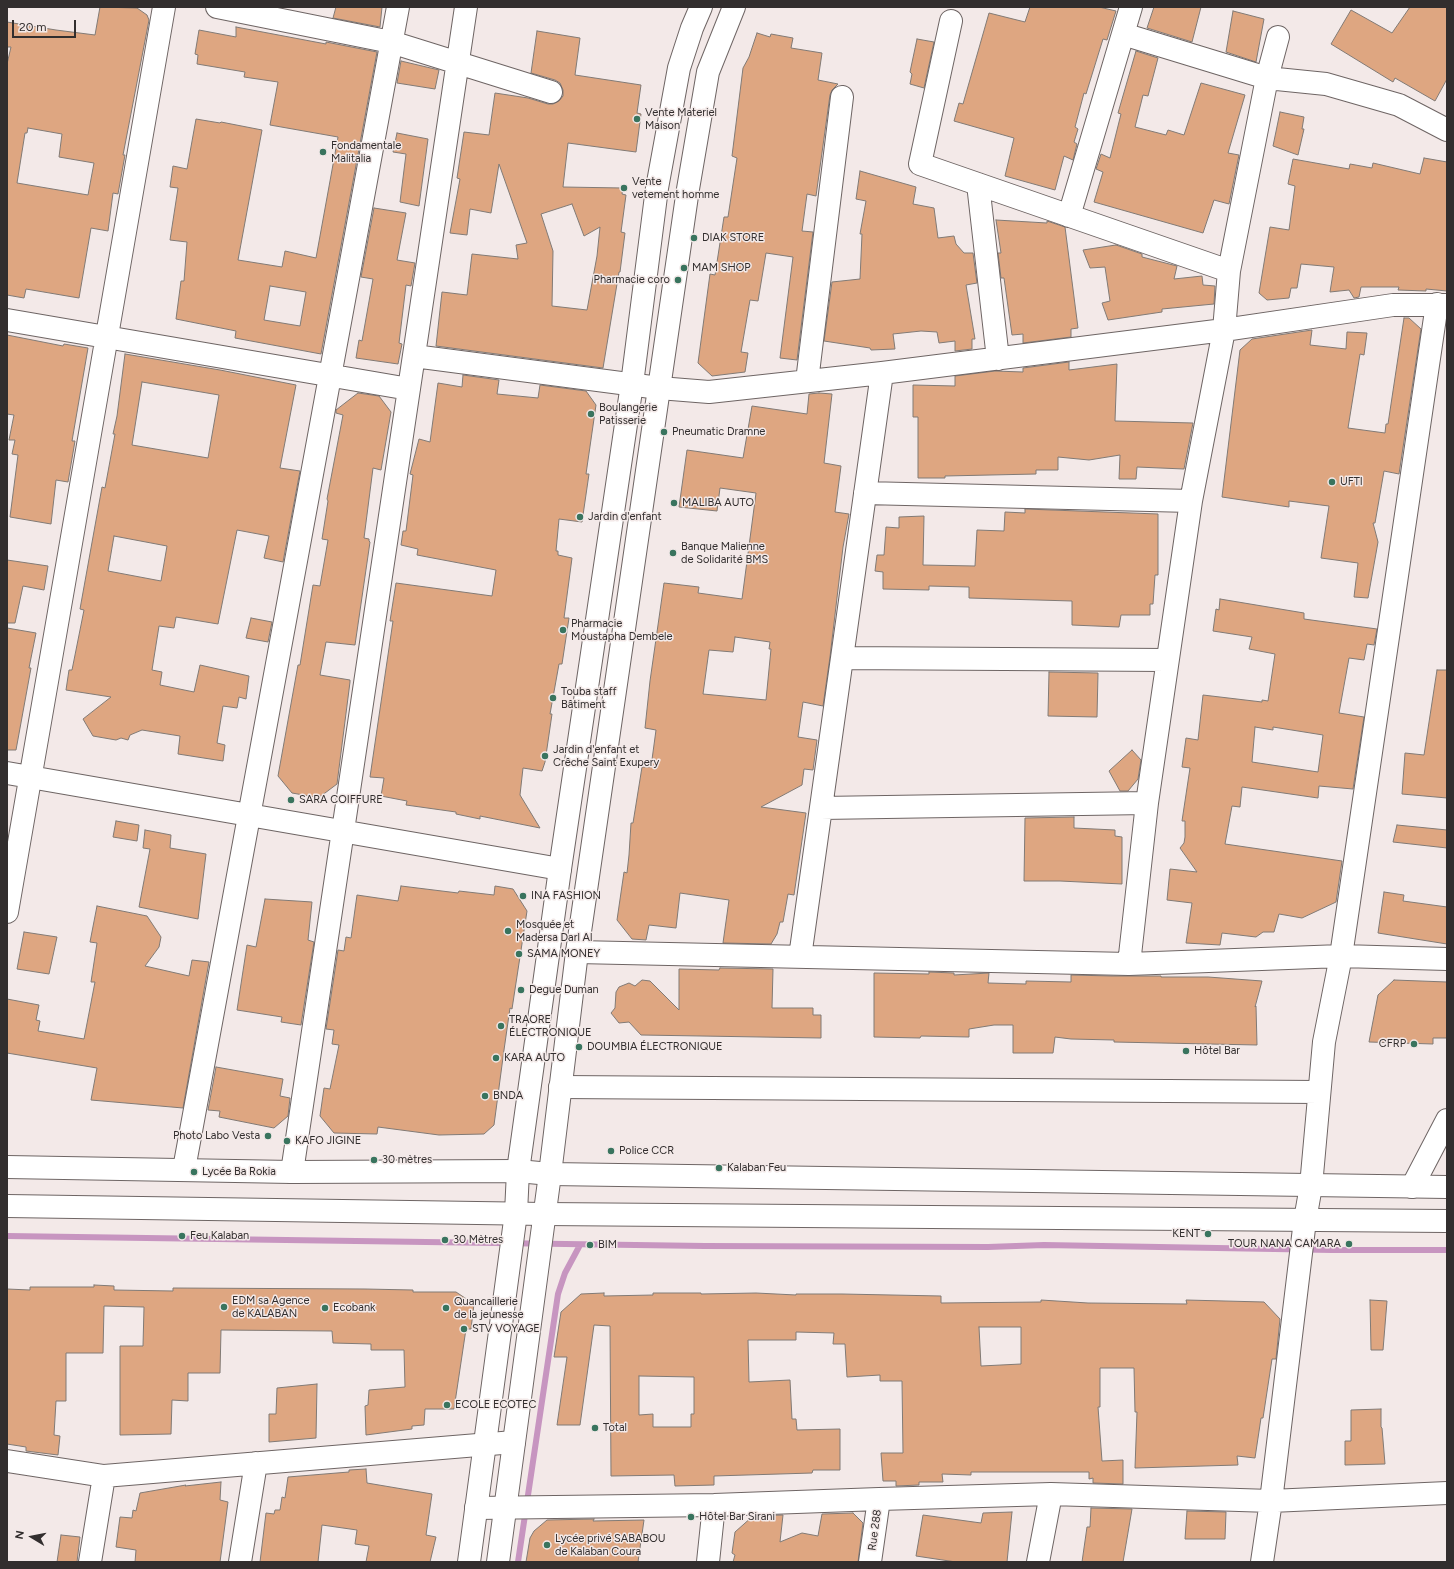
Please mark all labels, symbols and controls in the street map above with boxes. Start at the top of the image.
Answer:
scale bar [14,12,78,38]
text: 20 m [19,20,47,34]
place label: Vente Materiel Maison [645,106,717,132]
marker: Vente Materiel Maison [632,114,642,124]
place label: Fondamentale Malitalia [331,139,401,165]
marker: Fondamentale Malitalia [318,147,328,157]
place label: Vente vetement homme [632,175,719,201]
marker: Vente vetement homme [619,183,629,193]
place label: DIAK STORE [702,231,764,245]
marker: DIAK STORE [689,233,699,243]
place label: MAM SHOP [692,261,751,275]
marker: MAM SHOP [679,263,689,273]
place label: Pharmacie coro [594,273,670,287]
marker: Pharmacie coro [673,275,683,285]
place label: Boulangerie Patisserie [599,401,657,427]
marker: Boulangerie Patisserie [586,409,596,419]
place label: Pneumatic Dramne [672,425,765,439]
marker: Pneumatic Dramne [659,427,669,437]
place label: UFTI [1340,475,1363,489]
marker: UFTI [1327,477,1337,487]
place label: MALIBA AUTO [682,496,754,510]
marker: MALIBA AUTO [669,498,679,508]
place label: Jardin d'enfant [588,510,662,524]
marker: Jardin d'enfant [575,512,585,522]
place label: Banque Malienne de Solidarité BMS [681,540,768,566]
marker: Banque Malienne de Solidarité BMS [668,548,678,558]
place label: Pharmacie Moustapha Dembele [571,617,672,643]
marker: Pharmacie Moustapha Dembele [558,625,568,635]
place label: Touba staff Bâtiment [561,685,617,711]
marker: Touba staff Bâtiment [548,693,558,703]
place label: Jardin d'enfant et Crêche Saint Exupery [553,743,659,769]
marker: Jardin d'enfant et Crêche Saint Exupery [540,751,550,761]
place label: SARA COIFFURE [299,793,383,807]
marker: SARA COIFFURE [286,795,296,805]
place label: INA FASHION [531,889,601,903]
marker: INA FASHION [518,891,528,901]
place label: Mosquée et Madersa Darl Al [516,918,592,944]
marker: Mosquée et Madersa Darl Al [503,926,513,936]
place label: SAMA MONEY [527,947,600,961]
marker: SAMA MONEY [514,949,524,959]
place label: Degue Duman [529,983,599,997]
marker: Degue Duman [516,985,526,995]
place label: TRAORE ÉLECTRONIQUE [509,1013,592,1039]
marker: TRAORE ÉLECTRONIQUE [496,1021,506,1031]
place label: CFRP [1379,1037,1406,1051]
marker: CFRP [1409,1039,1419,1049]
place label: DOUMBIA ÉLECTRONIQUE [587,1040,723,1054]
marker: DOUMBIA ÉLECTRONIQUE [574,1042,584,1052]
place label: Hôtel Bar [1194,1044,1240,1058]
marker: Hôtel Bar [1181,1046,1191,1056]
place label: KARA AUTO [504,1051,565,1065]
marker: KARA AUTO [491,1053,501,1063]
place label: BNDA [493,1089,523,1103]
marker: BNDA [480,1091,490,1101]
place label: Photo Labo Vesta [173,1129,260,1143]
marker: Photo Labo Vesta [263,1131,273,1141]
place label: KAFO JIGINE [295,1134,361,1148]
marker: KAFO JIGINE [282,1136,292,1146]
place label: Police CCR [619,1144,674,1158]
marker: Police CCR [606,1146,616,1156]
place label: 30 mètres [382,1153,432,1167]
marker: 30 mètres [369,1155,379,1165]
place label: Kalaban Feu [727,1161,786,1175]
marker: Kalaban Feu [714,1163,724,1173]
place label: Lycée Ba Rokia [202,1165,276,1179]
marker: Lycée Ba Rokia [189,1167,199,1177]
place label: KENT [1172,1227,1200,1241]
place label: Feu Kalaban [190,1229,249,1243]
marker: KENT [1203,1229,1213,1239]
marker: Feu Kalaban [177,1231,187,1241]
place label: 30 Mètres [453,1233,503,1247]
marker: 30 Mètres [440,1235,450,1245]
place label: TOUR NANA CAMARA [1228,1237,1341,1251]
place label: BIM [598,1238,617,1252]
marker: TOUR NANA CAMARA [1344,1239,1354,1249]
marker: BIM [585,1240,595,1250]
place label: EDM sa Agence de KALABAN [232,1294,309,1320]
place label: Quancaillerie de la jeunesse [454,1295,523,1321]
place label: Ecobank [333,1301,375,1315]
marker: EDM sa Agence de KALABAN [219,1302,229,1312]
marker: Ecobank [320,1303,330,1313]
marker: Quancaillerie de la jeunesse [441,1303,451,1313]
place label: STV VOYAGE [472,1322,540,1336]
marker: STV VOYAGE [459,1324,469,1334]
place label: ECOLE ECOTEC [455,1398,536,1412]
marker: ECOLE ECOTEC [442,1400,452,1410]
place label: Total [603,1421,627,1435]
marker: Total [590,1423,600,1433]
street label: Rue 288 [866,1509,884,1551]
place label: Hôtel Bar Sirani [699,1510,775,1524]
marker: Hôtel Bar Sirani [686,1512,696,1522]
north arrow [12,1517,52,1557]
text: N [13,1530,27,1540]
place label: Lycée privé SABABOU de Kalaban Coura [555,1532,666,1558]
marker: Lycée privé SABABOU de Kalaban Coura [542,1540,552,1550]

